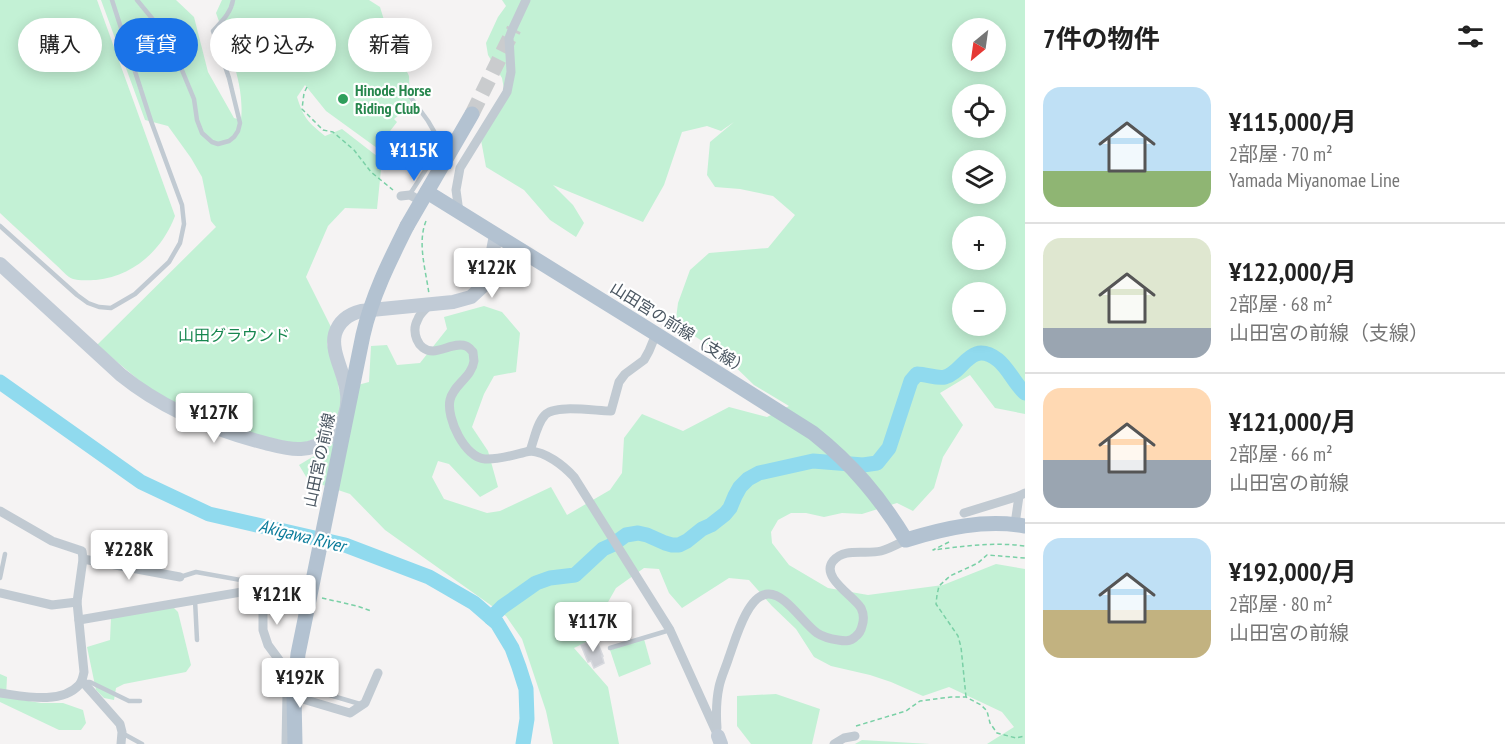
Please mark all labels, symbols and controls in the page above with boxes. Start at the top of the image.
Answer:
chip: 購入 [18,18,102,72]
chip: 賃貸 [114,18,198,72]
chip: 絞り込み [210,18,336,72]
chip: 新着 [348,18,432,72]
north arrow [952,18,1006,72]
map controls [952,18,1006,336]
icon: filters [1454,20,1487,53]
text: 7件の物件 [1043,22,1159,55]
place label: Hinode Horse Riding Club [355,80,432,118]
button: locate [952,84,1006,138]
marker: Hinode Horse Riding Club [336,92,350,106]
text: ¥115,000/月 [1229,105,1357,138]
icon: home [1091,111,1163,183]
pin: ¥115K [372,131,456,182]
text: ¥115K [390,137,438,163]
text: 2部屋 · 70 m² [1229,141,1333,167]
button: layers [952,150,1006,204]
text: Yamada Miyanomae Line [1229,167,1400,193]
button: + [952,216,1006,270]
pin: ¥122K [450,248,534,299]
text: ¥122K [468,254,516,280]
text: ¥122,000/月 [1229,255,1357,288]
icon: home [1091,262,1163,334]
street label: 山田宮の前線（支線） [607,277,753,379]
button: − [952,282,1006,336]
text: 2部屋 · 68 m² [1229,291,1333,317]
text: 山田宮の前線（支線） [1229,320,1429,346]
park label: 山田グラウンド [178,325,290,345]
pin: ¥127K [172,393,256,444]
text: ¥127K [190,399,238,425]
text: ¥121,000/月 [1229,405,1357,438]
street label: 山田宮の前線 [299,411,339,509]
icon: home [1091,412,1163,484]
text: 2部屋 · 66 m² [1229,441,1333,467]
text: 山田宮の前線 [1229,470,1349,496]
water label: Akigawa River [257,514,351,558]
pin: ¥228K [87,530,171,581]
text: ¥228K [105,536,153,562]
text: ¥192,000/月 [1229,555,1357,588]
icon: home [1091,562,1163,634]
pin: ¥121K [235,575,319,626]
text: ¥121K [253,581,301,607]
text: 2部屋 · 80 m² [1229,591,1333,617]
pin: ¥117K [551,602,635,653]
text: ¥117K [569,608,617,634]
text: 山田宮の前線 [1229,620,1349,646]
pin: ¥192K [258,658,342,709]
text: ¥192K [276,664,324,690]

